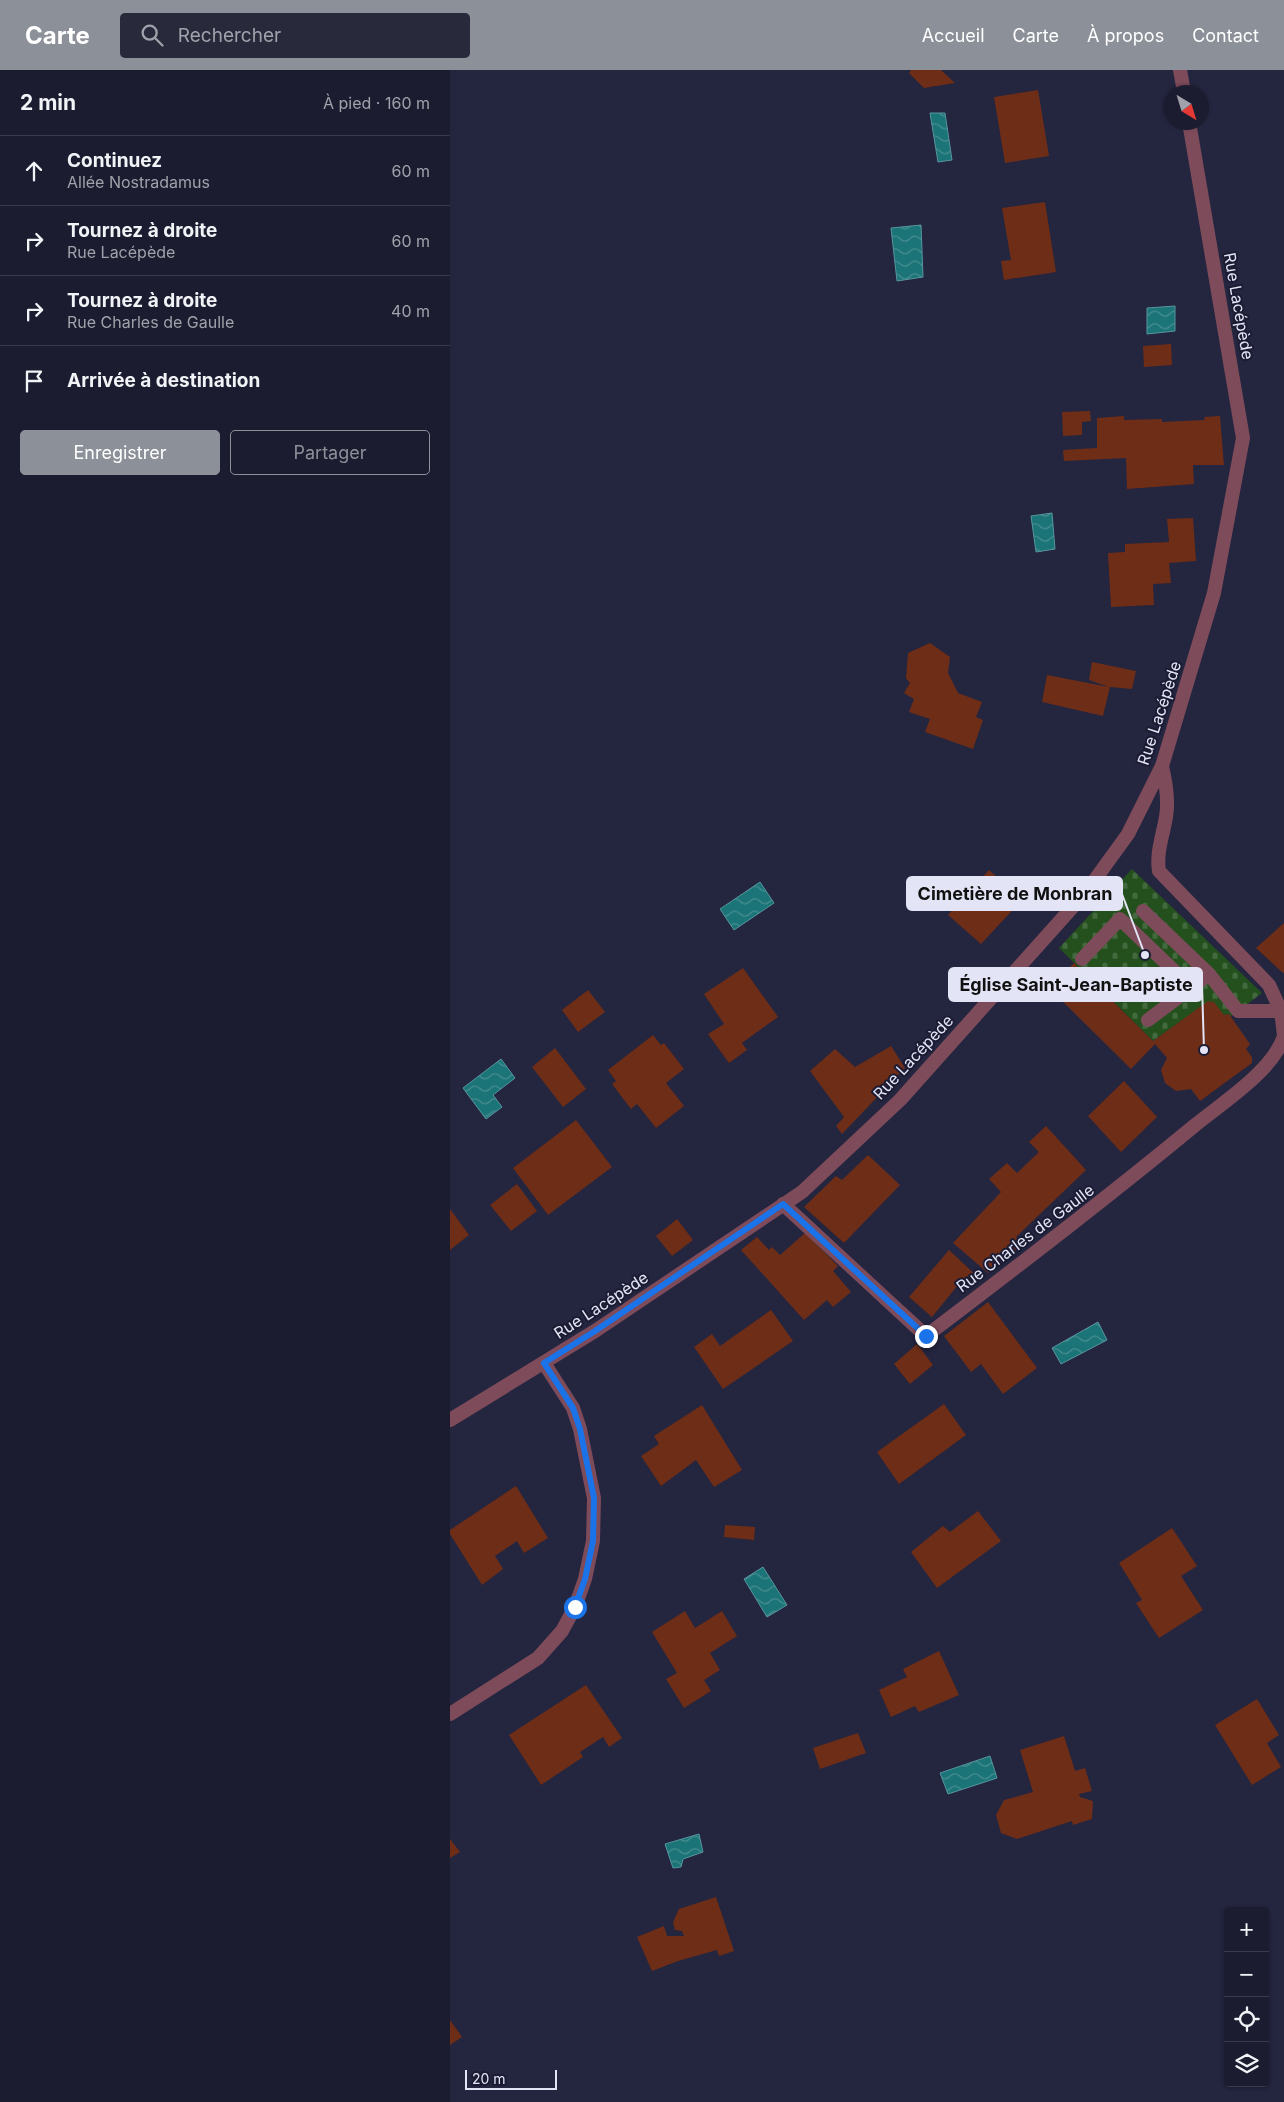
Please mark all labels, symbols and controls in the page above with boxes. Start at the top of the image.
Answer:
search box [120,13,470,58]
text: Carte [25,21,90,50]
icon: search [138,21,166,49]
text: Rechercher [178,24,281,47]
text: Accueil [922,25,985,46]
text: Carte [1013,25,1059,46]
text: À propos [1087,25,1164,46]
text: Contact [1192,25,1259,46]
north arrow [1164,85,1209,130]
text: 2 min [20,90,76,115]
text: À pied · 160 m [323,93,430,113]
text: Continuez [67,149,162,172]
icon: ahead [20,157,48,185]
text: 60 m [391,161,430,181]
text: Allée Nostradamus [67,172,210,192]
text: Tournez à droite [67,219,217,242]
icon: right [20,227,48,255]
text: 60 m [391,231,430,251]
text: Rue Lacépède [67,242,175,262]
street label: Rue Lacépède [1220,251,1258,361]
text: Tournez à droite [67,289,217,312]
icon: right [20,297,48,325]
text: 40 m [391,301,430,321]
text: Rue Charles de Gaulle [67,312,234,332]
icon: arrive [20,367,48,395]
text: Arrivée à destination [67,369,260,392]
button: Enregistrer [20,430,220,475]
button: Partager [230,430,430,475]
street label: Rue Lacépède [1133,658,1185,768]
callout: Cimetière de Monbran [907,877,1122,910]
text: Cimetière de Monbran [918,883,1112,904]
callout: Église Saint-Jean-Baptiste [949,968,1202,1001]
text: Église Saint-Jean-Baptiste [959,974,1193,995]
street label: Rue Lacépède [869,1011,957,1103]
street label: Rue Charles de Gaulle [952,1180,1098,1296]
street label: Rue Lacépède [550,1267,652,1343]
route end [915,1325,938,1348]
route start [564,1596,587,1619]
map controls [1224,1907,1269,2087]
button: + [1224,1907,1269,1952]
button: − [1224,1952,1269,1997]
button: locate [1224,1997,1269,2042]
button: layers [1224,2042,1269,2087]
scale bar [465,2067,558,2090]
text: 20 m [472,2070,506,2087]

